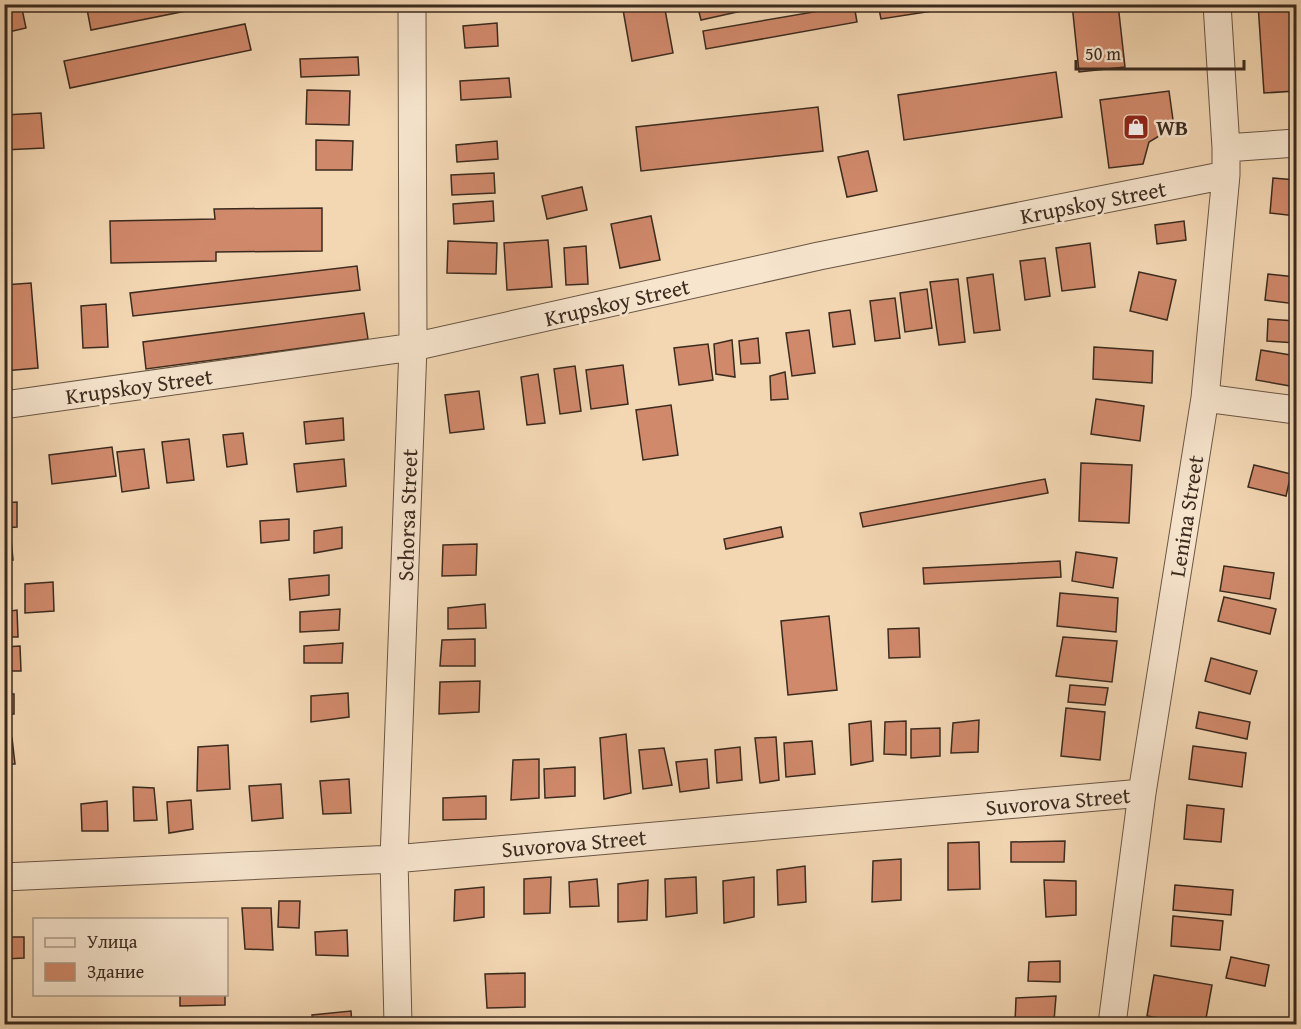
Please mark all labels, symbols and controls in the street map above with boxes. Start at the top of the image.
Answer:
scale bar [1076,33,1244,71]
text: 50 m [1085,40,1121,67]
place label: WB [1156,111,1188,143]
shop icon: WB [1121,112,1151,142]
street label: Krupskoy Street [1017,172,1169,232]
street label: Krupskoy Street [541,270,693,334]
street label: Krupskoy Street [63,360,215,412]
street label: Schorsa Street [389,448,425,582]
street label: Lenina Street [1161,453,1211,579]
street label: Suvorova Street [984,779,1132,823]
street label: Suvorova Street [500,821,648,865]
legend [33,918,228,996]
text: Улица [87,928,138,955]
text: Здание [87,958,144,985]

